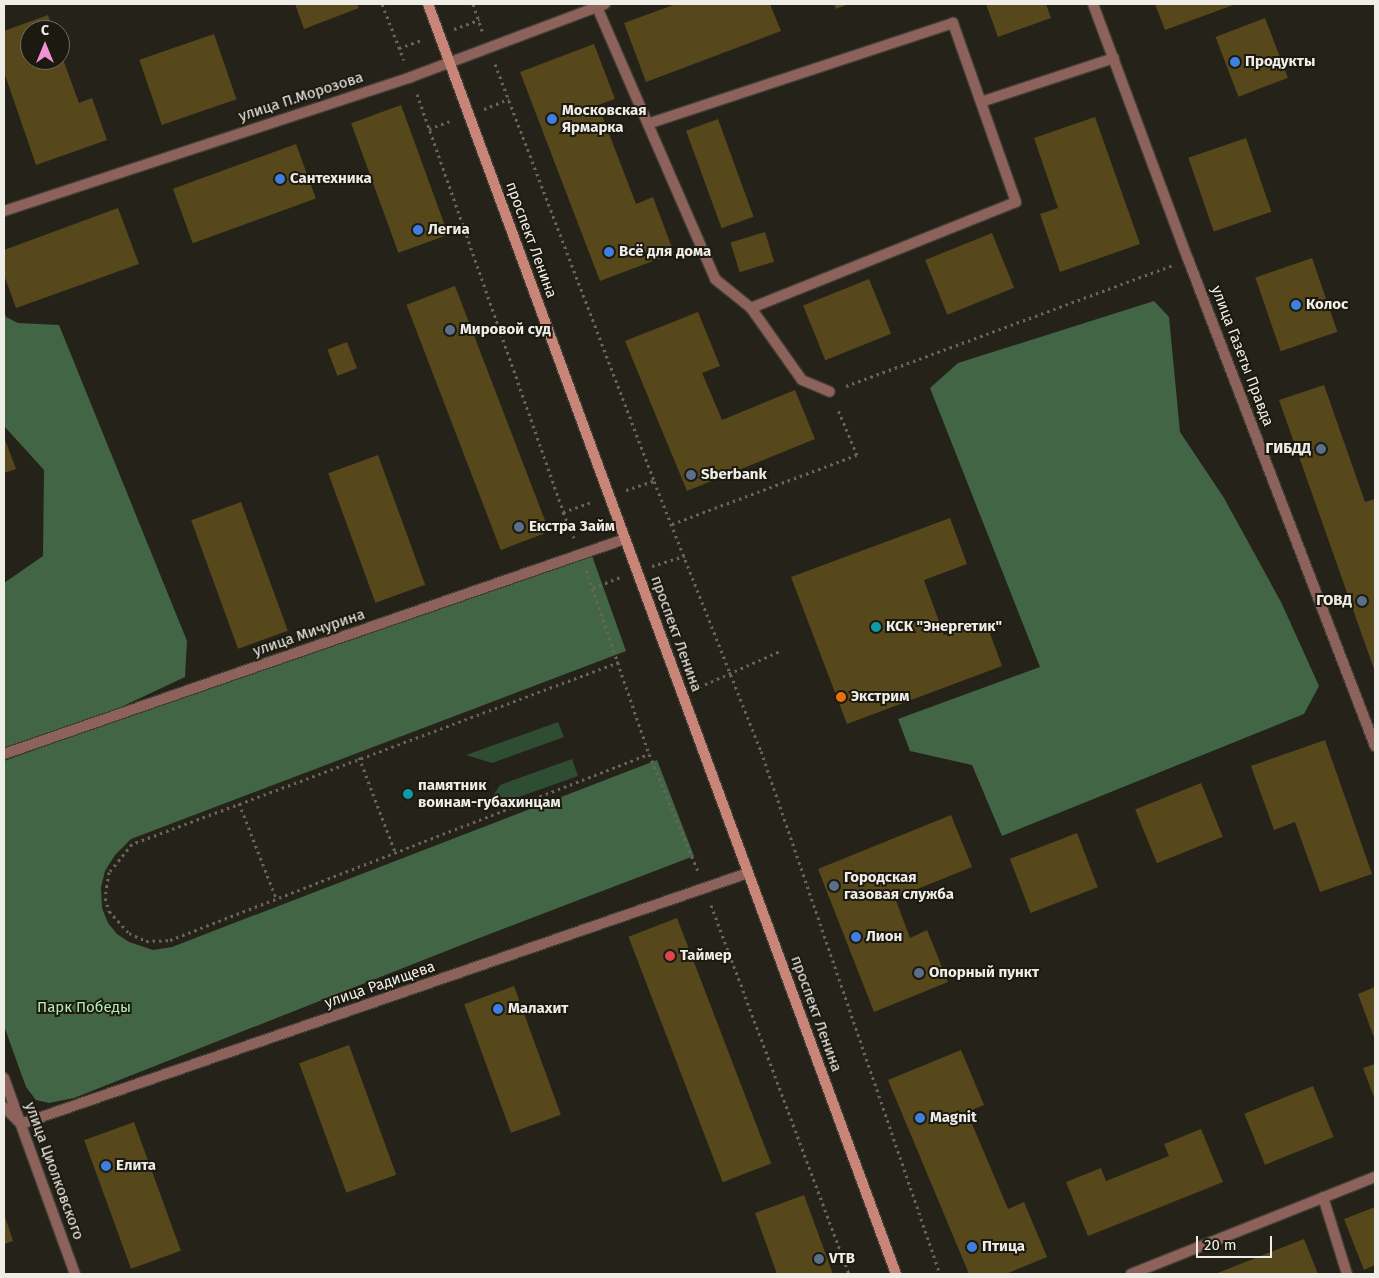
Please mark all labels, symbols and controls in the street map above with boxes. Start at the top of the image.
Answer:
north arrow [20,20,70,70]
text: С [41,22,49,39]
place label: Продукты [1245,53,1315,71]
marker: Продукты [1229,56,1241,68]
street label: улица П.Морозова [236,68,366,126]
place label: Московская Ярмарка [562,101,647,136]
marker: Московская Ярмарка [546,113,558,125]
place label: Сантехника [290,170,372,188]
marker: Сантехника [274,173,286,185]
street label: проспект Ленина [502,179,560,301]
place label: Легиа [428,221,470,239]
marker: Легиа [412,224,424,236]
place label: Всё для дома [619,243,711,261]
marker: Всё для дома [603,246,615,258]
street label: улица Газеты Правда [1207,283,1277,429]
place label: Колос [1306,296,1348,314]
marker: Колос [1290,299,1302,311]
place label: Мировой суд [460,321,551,339]
marker: Мировой суд [444,324,456,336]
place label: ГИБДД [1266,440,1311,458]
marker: ГИБДД [1315,443,1327,455]
place label: Sberbank [701,466,767,484]
marker: Sberbank [685,469,697,481]
place label: Екстра Займ [529,518,615,536]
marker: Екстра Займ [513,521,525,533]
street label: проспект Ленина [647,573,705,695]
place label: ГОВД [1316,592,1352,610]
marker: ГОВД [1356,595,1368,607]
street label: улица Мичурина [251,605,367,661]
place label: КСК "Энергетик" [886,618,1002,636]
marker: КСК "Энергетик" [870,621,882,633]
place label: Экстрим [851,688,909,706]
marker: Экстрим [835,691,847,703]
place label: памятник воинам-губахинцам [418,776,561,811]
marker: памятник воинам-губахинцам [402,788,414,800]
place label: Городская газовая служба [844,868,954,903]
marker: Городская газовая служба [828,880,840,892]
place label: Лион [866,928,902,946]
marker: Лион [850,931,862,943]
place label: Таймер [680,947,732,965]
marker: Таймер [664,950,676,962]
street label: проспект Ленина [787,953,845,1075]
street label: улица Радищева [322,958,438,1012]
place label: Опорный пункт [929,964,1039,982]
marker: Опорный пункт [913,967,925,979]
park label: Парк Победы [37,999,131,1017]
place label: Малахит [508,1000,568,1018]
marker: Малахит [492,1003,504,1015]
street label: улица Циолковского [21,1100,87,1242]
place label: Magnit [930,1109,977,1127]
marker: Magnit [914,1112,926,1124]
place label: Елита [116,1157,156,1175]
marker: Елита [100,1160,112,1172]
scale bar [1199,1226,1275,1258]
text: 20 m [1204,1236,1237,1254]
place label: Птица [982,1238,1025,1256]
marker: Птица [966,1241,978,1253]
place label: VTB [829,1250,855,1268]
marker: VTB [813,1253,825,1265]

